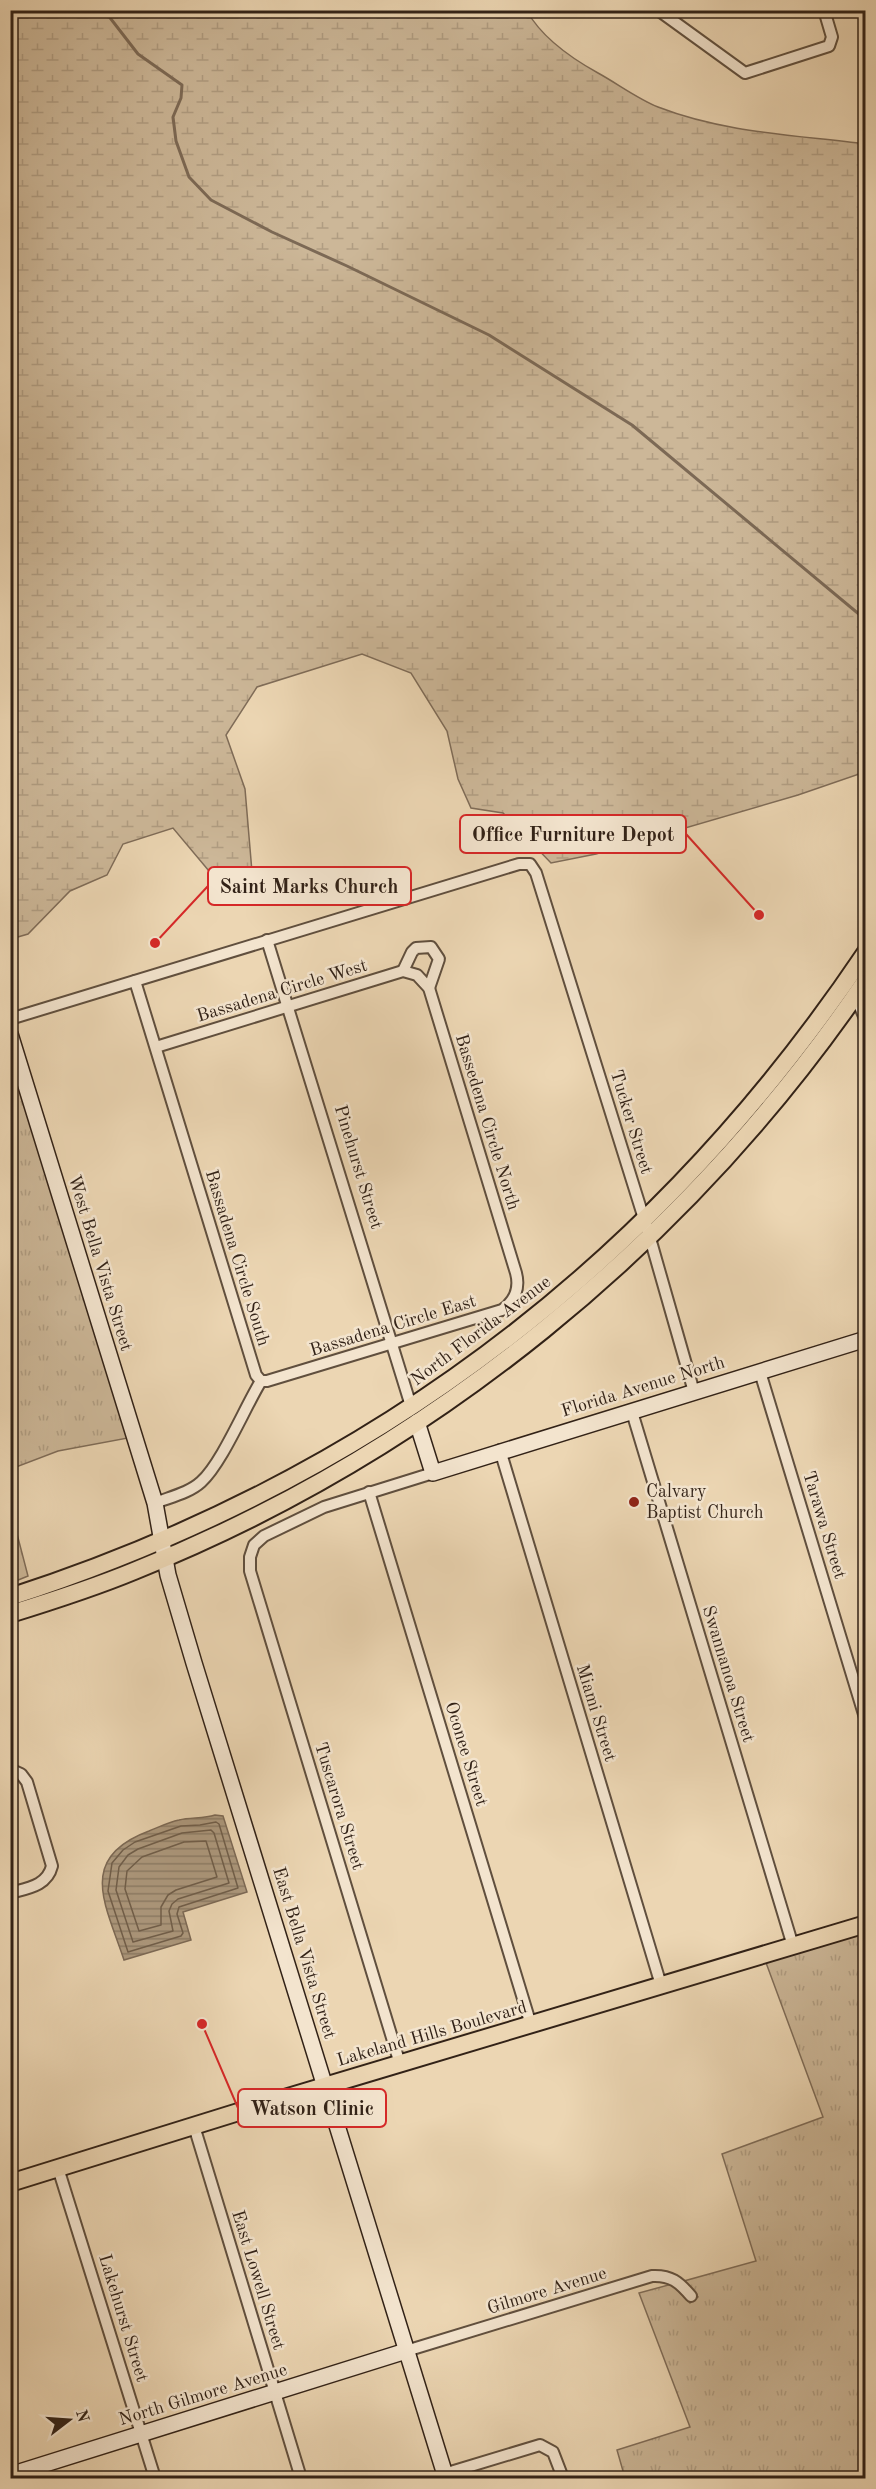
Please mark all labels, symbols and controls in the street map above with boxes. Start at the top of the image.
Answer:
callout: Office Furniture Depot [460,815,686,853]
text: Office Furniture Depot [472,826,674,846]
callout: Saint Marks Church [208,867,411,905]
text: Saint Marks Church [219,878,399,898]
street label: Bassadena Circle West [195,956,369,1026]
street label: Bassedena Circle North [452,1032,522,1212]
street label: Tucker Street [607,1068,655,1176]
street label: Pinehurst Street [331,1103,385,1231]
street label: Bassadena Circle South [202,1168,272,1348]
street label: West Bella Vista Street [65,1173,135,1353]
street label: North Florida Avenue [408,1273,554,1389]
street label: Bassadena Circle East [308,1292,478,1360]
street label: Florida Avenue North [559,1353,727,1420]
street label: Tarawa Street [799,1469,849,1581]
place label: Calvary Baptist Church [646,1483,764,1522]
marker: Calvary Baptist Church [627,1495,641,1509]
street label: Swannanoa Street [699,1603,757,1745]
street label: Miami Street [573,1662,619,1764]
street label: Oconee Street [442,1700,490,1808]
street label: Tuscarora Street [311,1740,367,1872]
street label: East Bella Vista Street [269,1865,339,2041]
street label: Lakeland Hills Boulevard [335,1998,529,2070]
callout: Watson Clinic [238,2089,386,2127]
text: Watson Clinic [250,2100,374,2120]
street label: East Lowell Street [228,2208,288,2352]
street label: Lakehurst Street [95,2252,151,2384]
street label: Gilmore Avenue [485,2264,609,2318]
street label: North Gilmore Avenue [117,2361,289,2429]
north arrow [39,2390,99,2450]
text: N [72,2408,91,2425]

